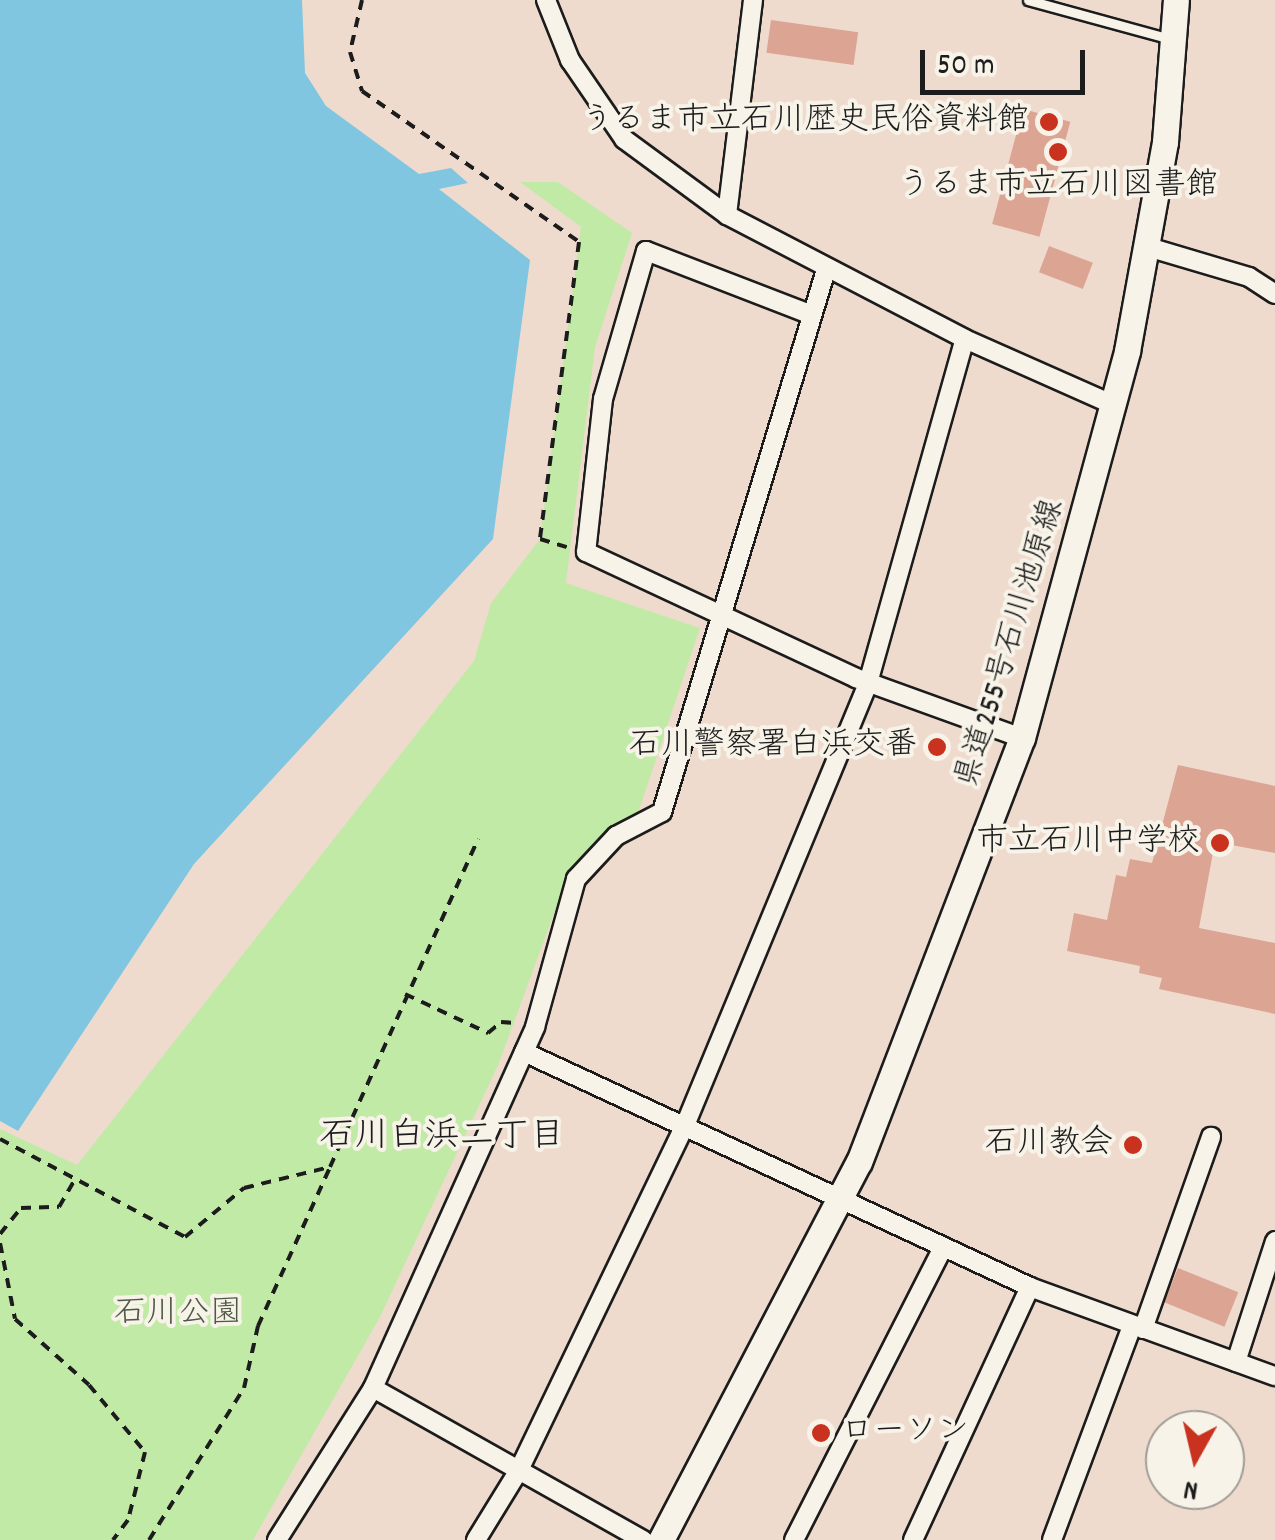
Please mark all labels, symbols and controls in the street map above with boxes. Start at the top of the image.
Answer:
scale bar [925,30,1090,92]
text: 50 m [937,46,995,89]
place label: うるま市立石川歴史民俗資料館 [581,103,1029,141]
marker: うるま市立石川歴史民俗資料館 [1038,111,1060,133]
marker: うるま市立石川図書館 [1047,141,1069,163]
place label: うるま市立石川図書館 [898,168,1218,206]
street label: 県道255号石川池原線 [950,495,1074,793]
place label: 石川警察署白浜交番 [629,728,917,766]
marker: 石川警察署白浜交番 [926,736,948,758]
place label: 市立石川中学校 [976,824,1200,862]
marker: 市立石川中学校 [1209,832,1231,854]
district label: 石川白浜二丁目 [320,1117,564,1159]
place label: 石川教会 [985,1126,1113,1164]
marker: 石川教会 [1122,1134,1144,1156]
park label: 石川公園 [114,1296,242,1334]
north arrow [1145,1410,1245,1510]
place label: ローソン [841,1414,969,1452]
marker: ローソン [810,1422,832,1444]
text: N [1181,1467,1201,1508]

